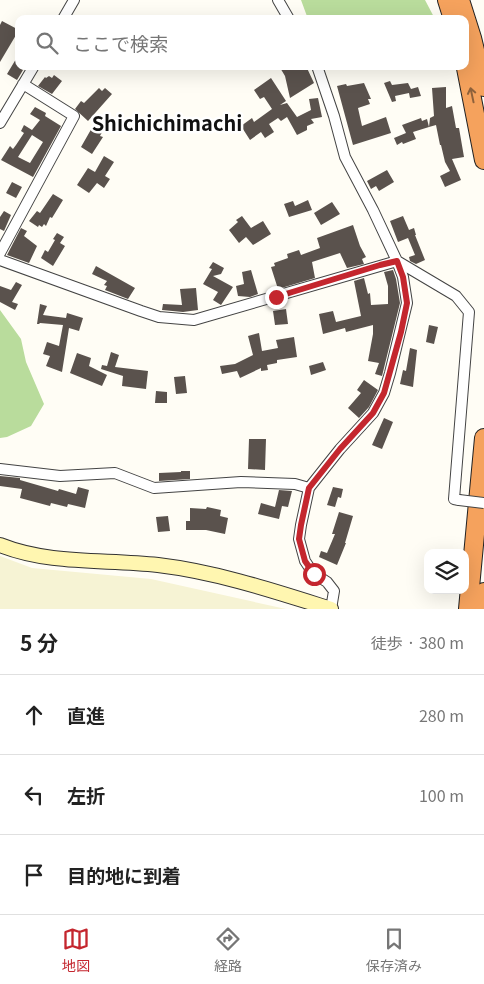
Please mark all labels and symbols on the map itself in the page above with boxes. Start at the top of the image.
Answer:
one-way arrow [467,87,477,103]
district label: Shichichimachi [92,108,242,137]
route end [265,286,288,309]
route start [303,563,326,586]

